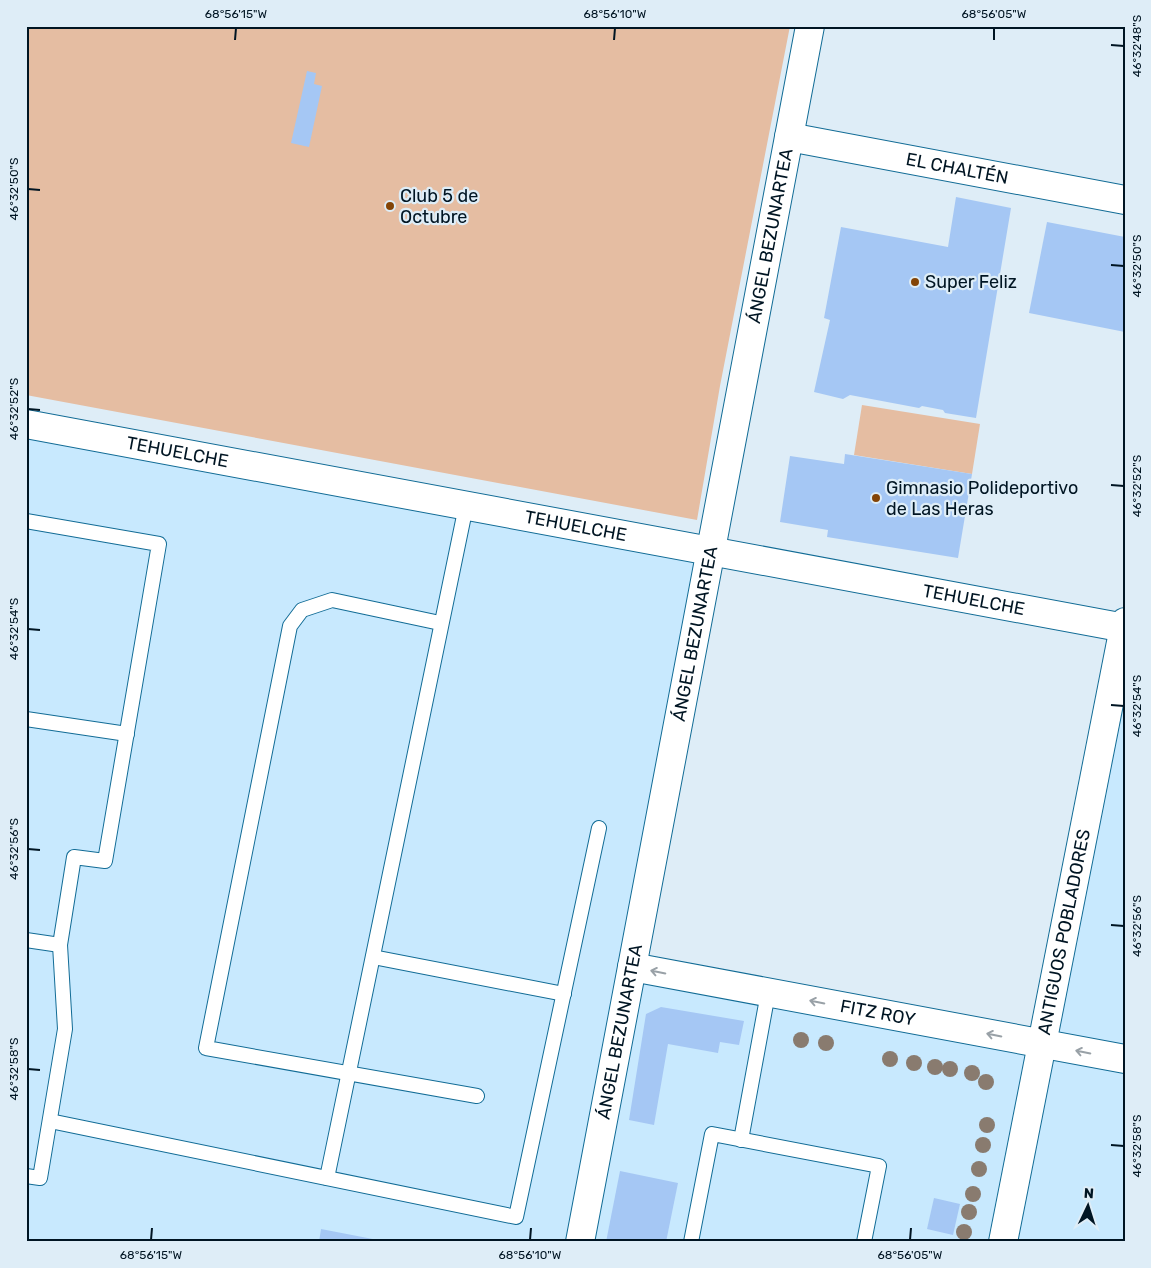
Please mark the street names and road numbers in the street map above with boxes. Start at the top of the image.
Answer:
street label: ÁNGEL BEZUNARTEA [743,146,798,325]
street label: EL CHALTÉN [904,148,1010,189]
street label: TEHUELCHE [125,432,230,472]
street label: TEHUELCHE [523,506,628,546]
street label: ÁNGEL BEZUNARTEA [668,544,722,723]
street label: TEHUELCHE [921,580,1027,620]
street label: ANTIGUOS POBLADORES [1033,827,1095,1037]
street label: ÁNGEL BEZUNARTEA [592,942,647,1121]
street label: FITZ ROY [838,995,918,1031]

